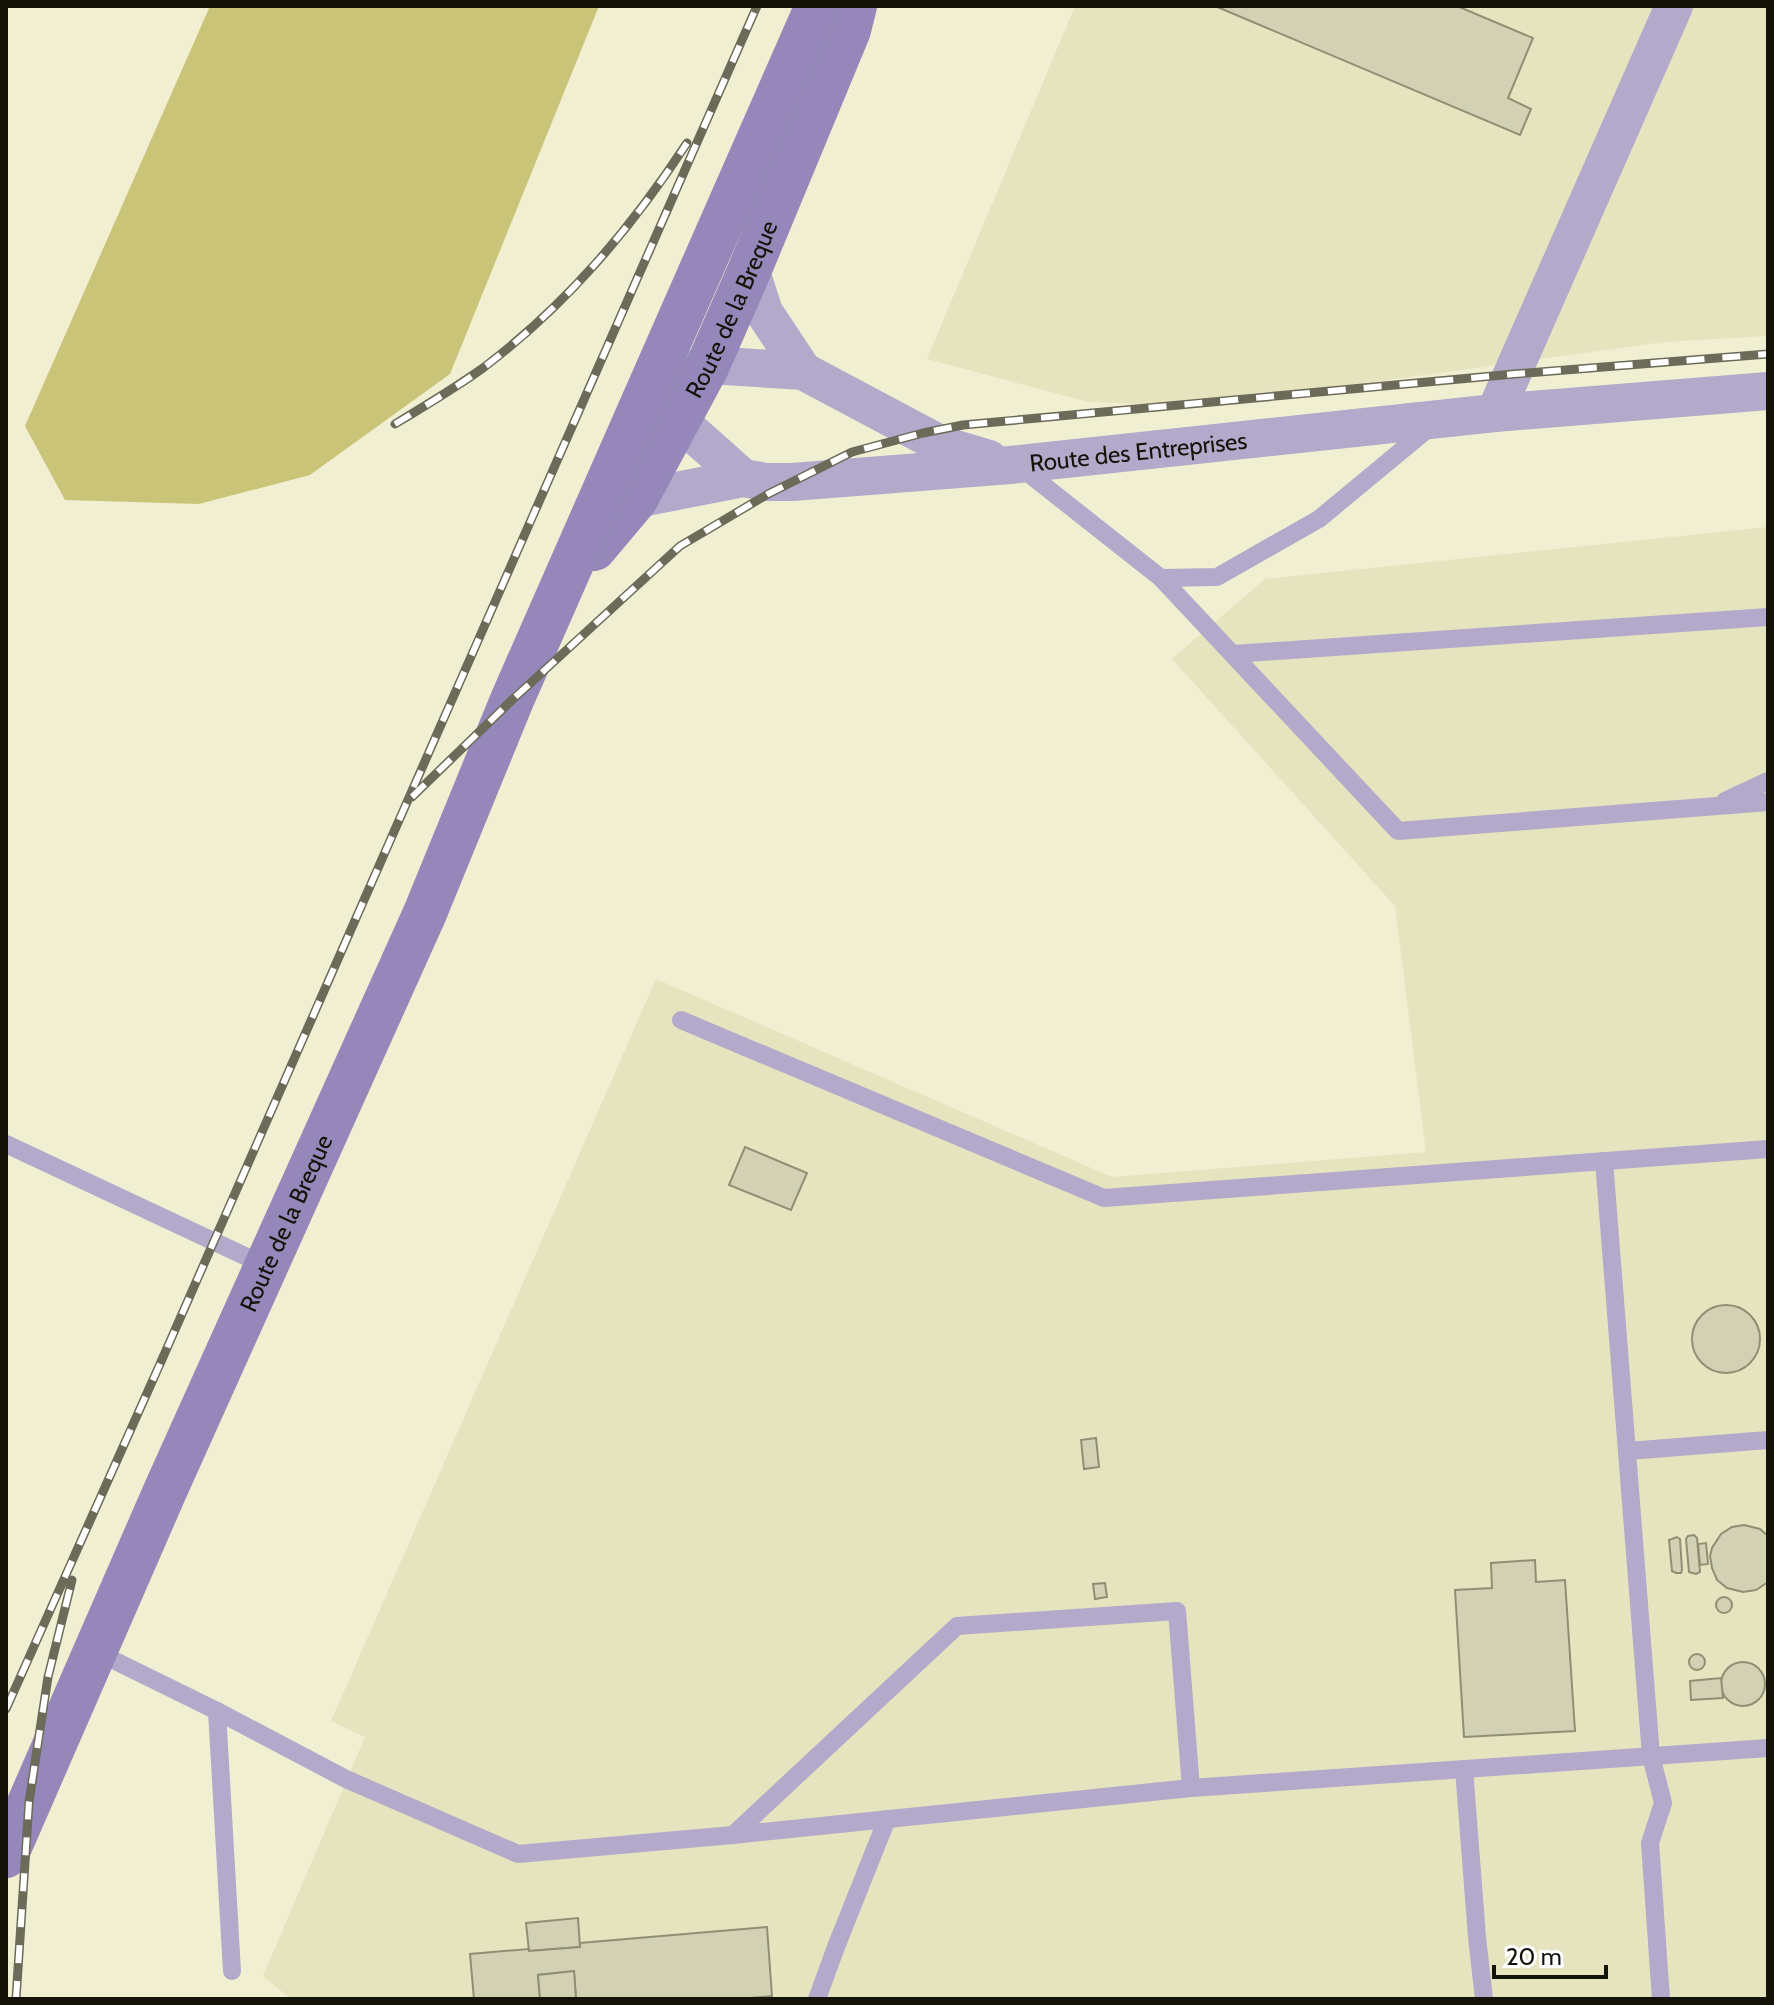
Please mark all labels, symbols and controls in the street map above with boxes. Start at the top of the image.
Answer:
street label: Route de la Breque [679,216,783,403]
street label: Route des Entreprises [1028,425,1249,477]
street label: Route de la Breque [233,1130,338,1316]
scale bar [1494,1929,1606,1979]
text: 20 m [1506,1942,1562,1971]

